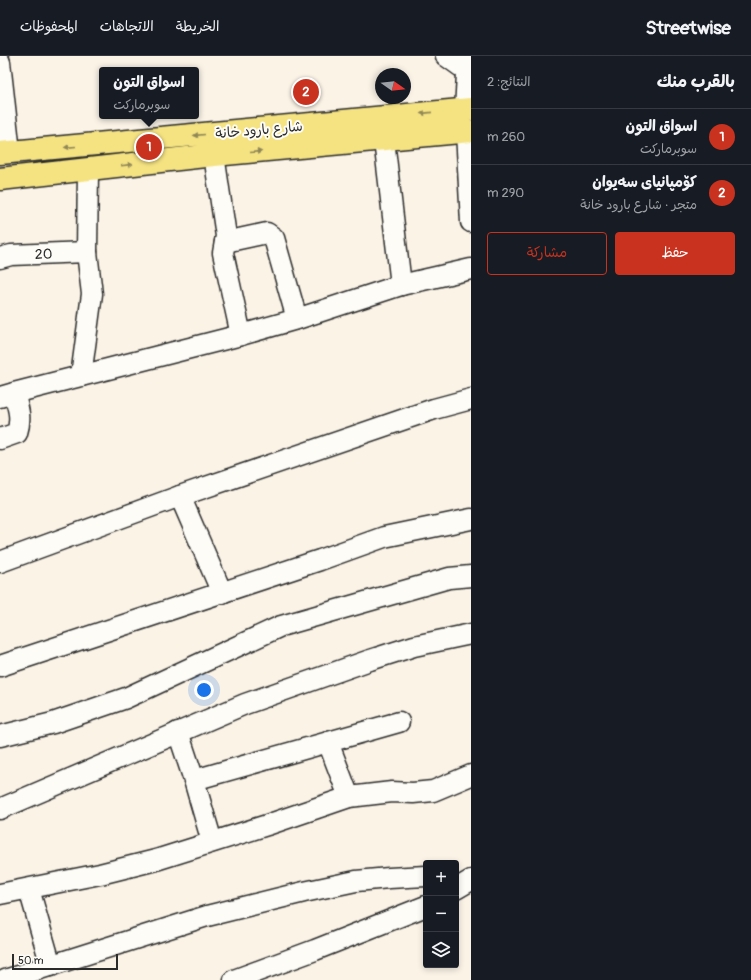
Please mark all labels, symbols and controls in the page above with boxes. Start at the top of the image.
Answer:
text: Streetwise [645,16,731,40]
text: المحفوظات [20,18,78,35]
text: الاتجاهات [100,18,154,35]
text: الخريطة [176,18,219,35]
popup [99,67,199,119]
north arrow [375,68,411,104]
text: بالقرب منك [657,71,735,92]
text: اسواق التون [113,73,185,92]
text: النتائج: 2 [487,74,531,90]
pin: 2 [293,77,319,107]
text: سوبرماركت [113,97,170,113]
one-way arrow [420,110,432,117]
text: اسواق التون [626,117,697,136]
street label: شارع بارود خانة [215,118,304,143]
text: 260 m [487,129,525,145]
text: 1 [719,129,725,145]
pin: 1 [136,132,162,162]
one-way arrow [193,132,205,139]
text: سوبرماركت [640,141,697,157]
one-way arrow [64,144,76,151]
one-way arrow [250,148,262,155]
one-way arrow [121,162,133,168]
text: کۆمپانیای سەیوان [592,173,697,192]
text: 290 m [487,185,524,201]
text: 2 [718,185,726,201]
text: متجر · شارع بارود خانة [580,197,697,213]
button: مشاركة [487,232,607,275]
button: حفظ [615,232,735,275]
street label: 20 [35,245,53,263]
your location [194,680,214,700]
map controls [423,860,459,968]
button: + [423,860,459,896]
button: − [423,896,459,932]
button: layers [423,932,459,968]
scale bar [12,952,118,971]
text: 50 m [18,954,44,967]

